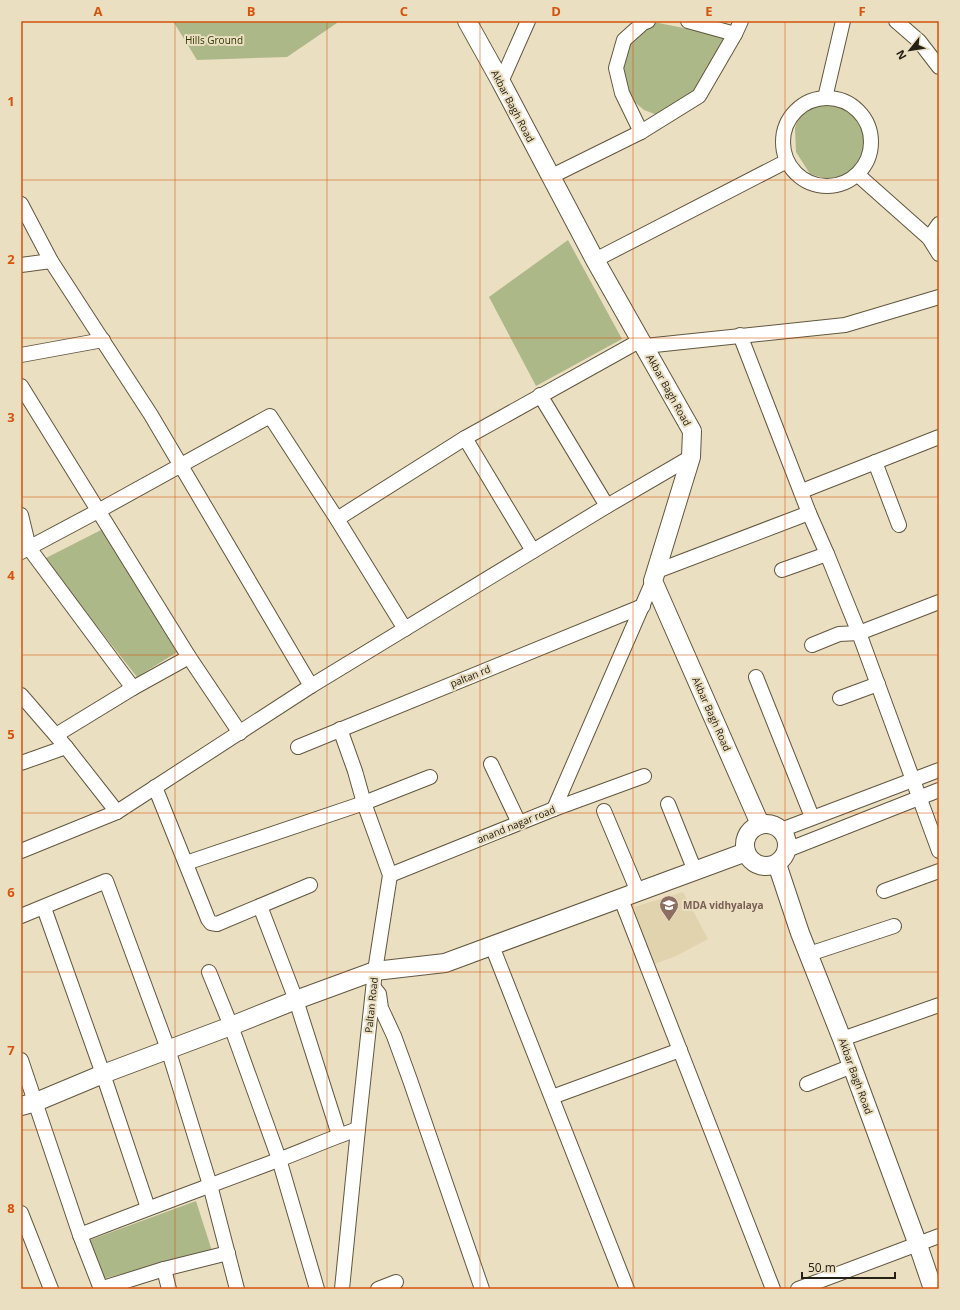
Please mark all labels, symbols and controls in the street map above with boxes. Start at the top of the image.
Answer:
text: A [94,2,103,20]
text: B [247,2,256,20]
text: C [400,2,408,20]
text: D [551,2,561,20]
text: E [705,2,713,20]
text: F [858,2,866,20]
north arrow [890,30,930,70]
park label: Hills Ground [185,33,243,47]
text: N [892,48,910,63]
street label: Akbar Bagh Road [488,67,538,145]
text: 1 [7,92,15,110]
text: 2 [7,250,15,268]
street label: Akbar Bagh Road [643,352,695,428]
text: 3 [7,408,15,426]
text: 4 [7,566,15,584]
street label: paltan rd [448,662,492,690]
street label: Akbar Bagh Road [689,675,735,753]
text: 5 [7,725,15,743]
street label: anand nagar road [475,802,557,846]
text: 6 [7,883,15,901]
school or university icon: MDA vidhyalaya [658,894,680,922]
place label: MDA vidhyalaya [683,898,764,912]
street label: Paltan Road [361,977,381,1033]
street label: Akbar Bagh Road [836,1036,876,1116]
text: 7 [7,1041,15,1059]
text: 8 [7,1199,15,1217]
scale bar [802,1254,895,1280]
text: 50 m [808,1259,836,1276]

